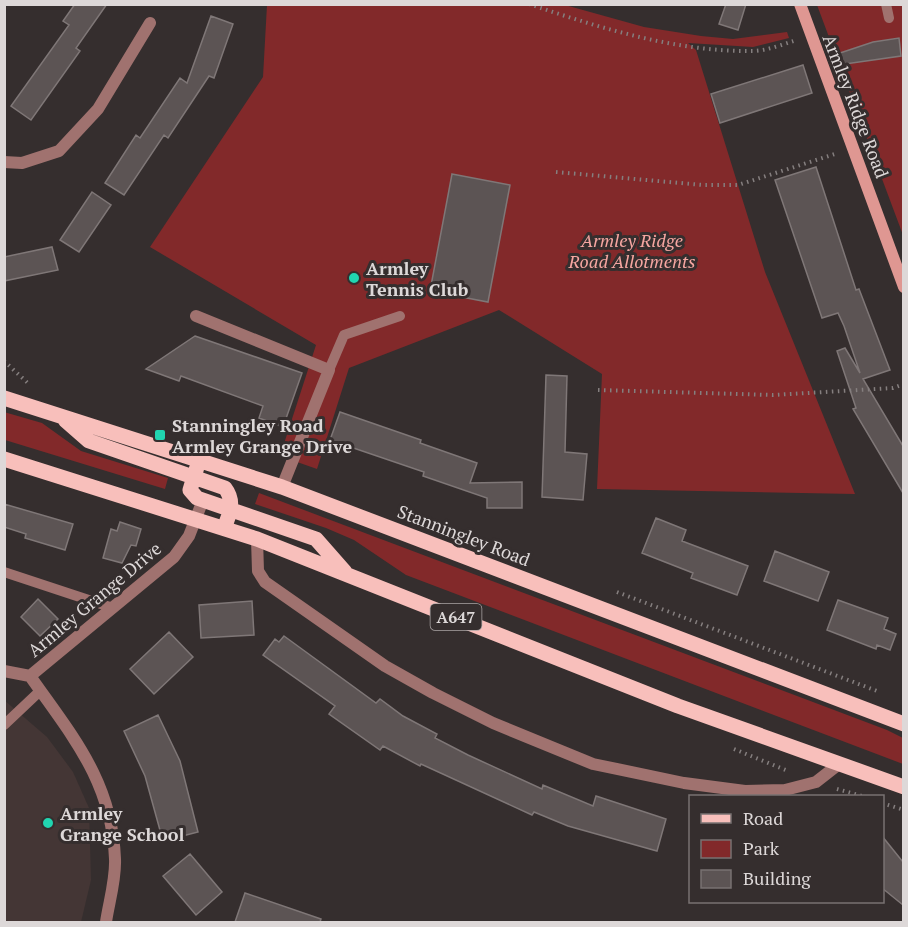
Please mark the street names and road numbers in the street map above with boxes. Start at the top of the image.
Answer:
street label: Armley Ridge Road [818,31,894,181]
street label: Stanningley Road [394,499,534,571]
street label: Armley Grange Drive [22,536,166,662]
road number: A647 [430,604,482,630]

